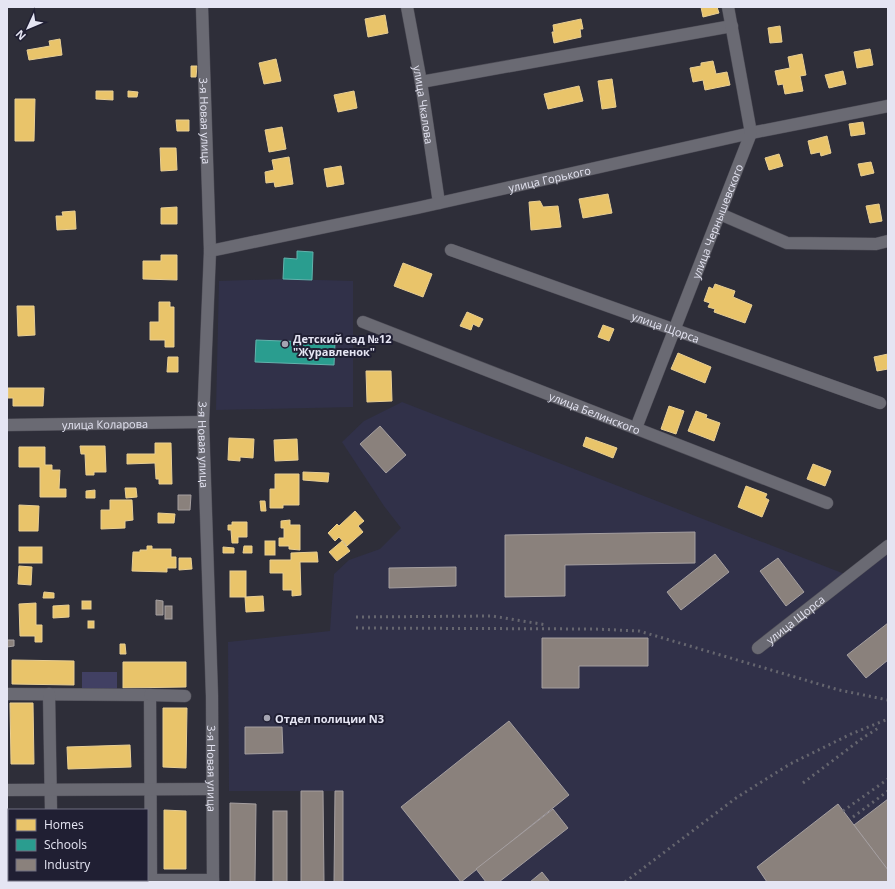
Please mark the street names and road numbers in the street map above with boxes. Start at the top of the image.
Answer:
street label: улица Чкалова [410,64,438,145]
street label: 3-я Новая улица [197,77,215,165]
street label: улица Чернышевского [687,161,746,281]
street label: улица Горького [507,162,592,195]
street label: улица Щорса [630,308,702,346]
street label: улица Белинского [547,388,643,437]
street label: 3-я Новая улица [195,401,213,488]
street label: улица Коларова [62,415,148,432]
street label: улица Щорса [762,591,827,647]
street label: 3-я Новая улица [205,725,220,812]

